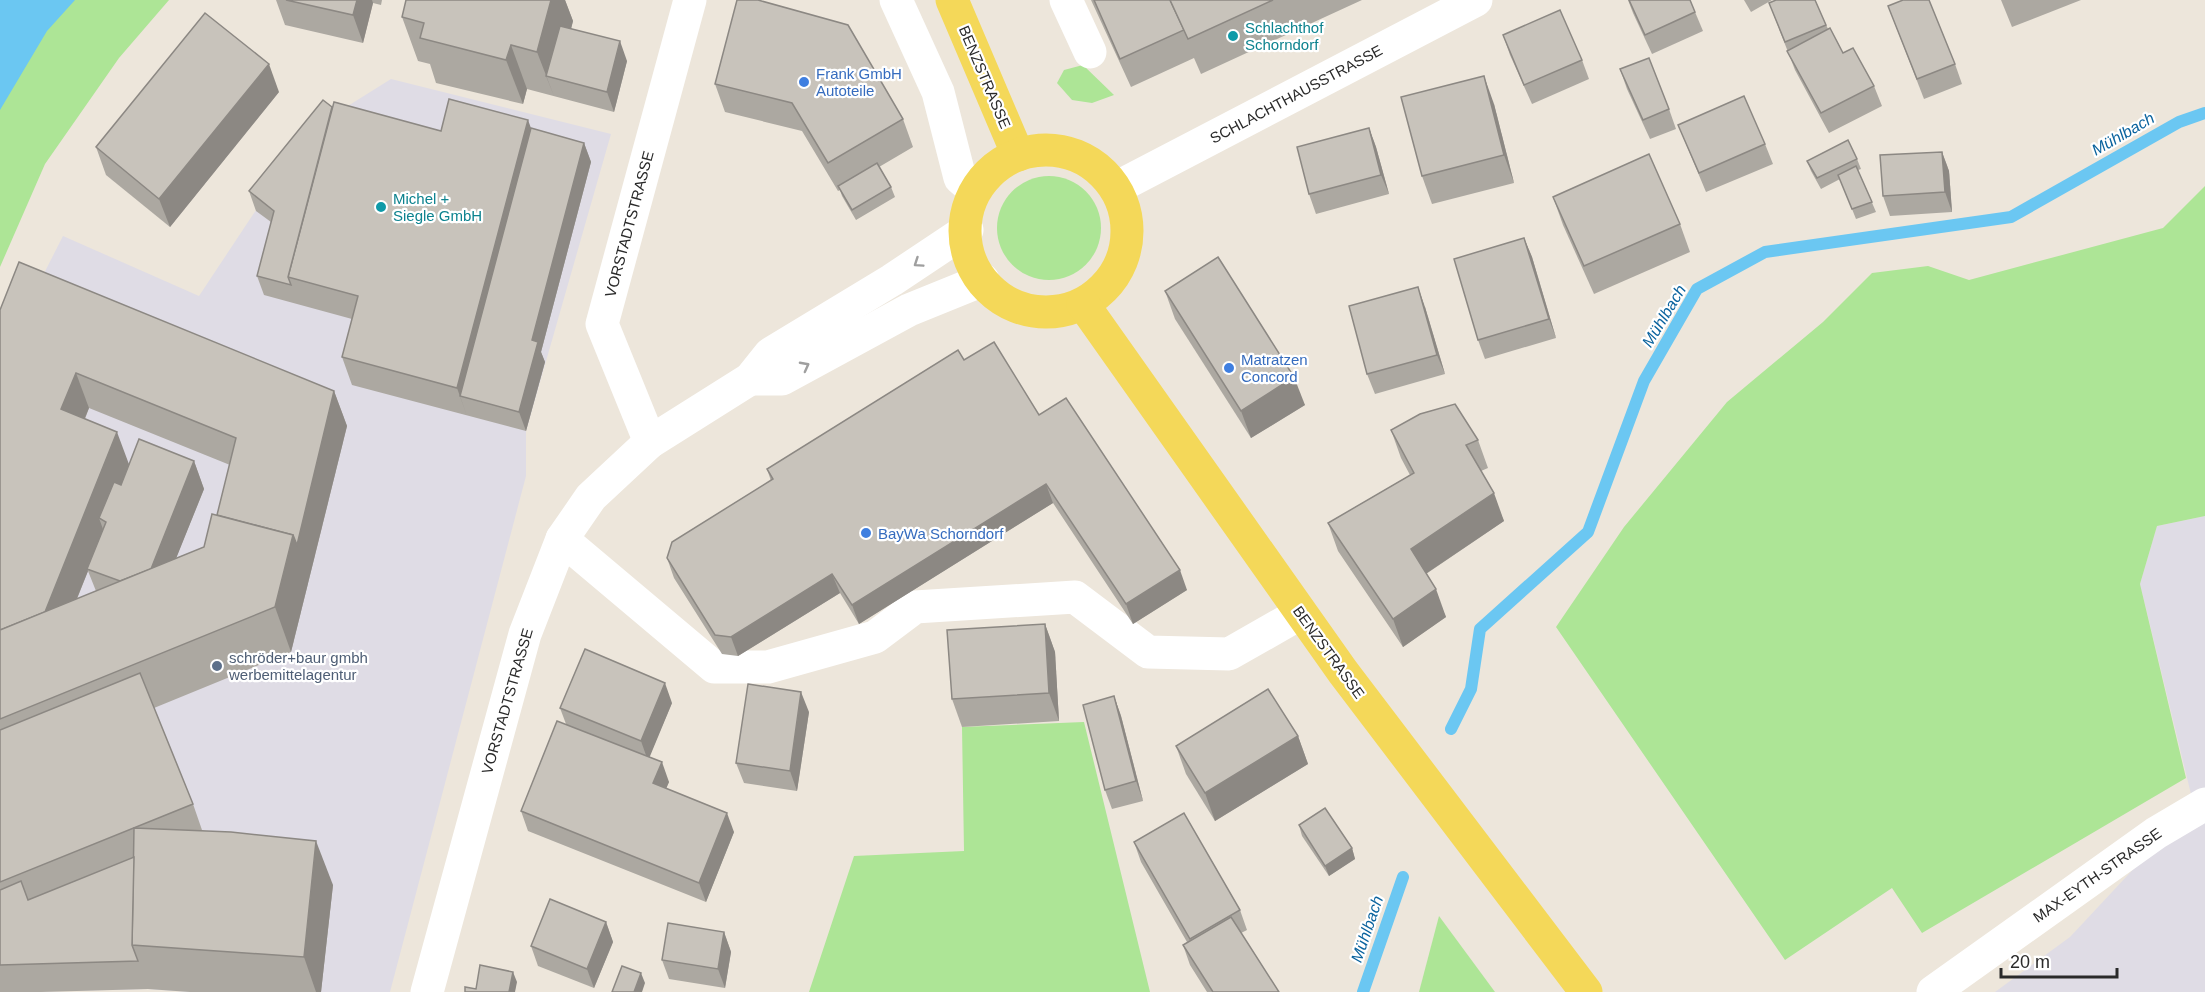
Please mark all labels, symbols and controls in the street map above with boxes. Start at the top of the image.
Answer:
place label: Schlachthof Schorndorf [1245,19,1324,53]
street label: BENZSTRASSE [956,23,1014,131]
marker: Schlachthof Schorndorf [1226,29,1240,43]
street label: SCHLACHTHAUSSTRASSE [1207,41,1385,147]
place label: Frank GmbH Autoteile [816,65,902,99]
marker: Frank GmbH Autoteile [797,75,811,89]
water label: Mühlbach [2089,109,2157,159]
street label: VORSTADTSTRASSE [601,149,657,299]
place label: Michel + Siegle GmbH [393,190,482,224]
marker: Michel + Siegle GmbH [374,200,388,214]
one-way arrow [914,256,925,267]
water label: Mühlbach [1639,282,1689,350]
place label: Matratzen Concord [1241,351,1308,385]
marker: Matratzen Concord [1222,361,1236,375]
one-way arrow [799,362,809,373]
place label: BayWa Schorndorf [878,525,1004,542]
marker: BayWa Schorndorf [859,526,873,540]
street label: BENZSTRASSE [1290,602,1368,702]
street label: VORSTADTSTRASSE [478,626,536,776]
place label: schröder+baur gmbh werbemittelagentur [228,649,368,683]
marker: schröder+baur gmbh werbemittelagentur [210,659,224,673]
street label: MAX-EYTH-STRASSE [2030,824,2164,926]
water label: Mühlbach [1348,893,1386,965]
scale bar [2001,941,2116,979]
text: 20 m [2010,952,2050,972]

